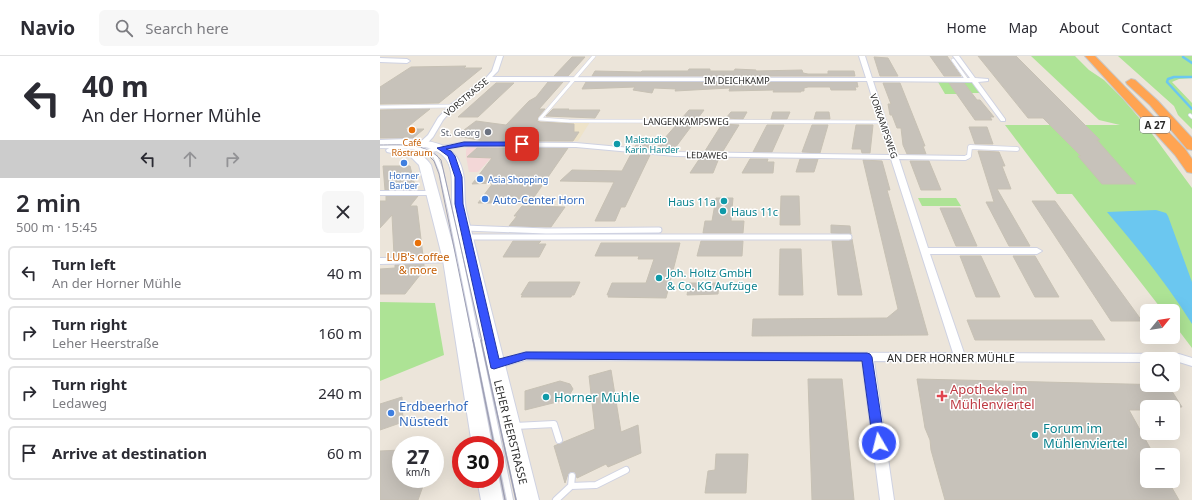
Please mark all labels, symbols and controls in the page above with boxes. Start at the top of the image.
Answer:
search box [99,10,379,46]
text: Navio [20,15,75,41]
icon: search [113,17,135,39]
text: Search here [145,18,229,38]
text: Home [947,18,986,37]
text: Map [1008,18,1038,37]
text: About [1060,18,1099,37]
text: Contact [1121,18,1172,37]
text: 40 m [82,67,149,105]
icon: left [16,72,68,124]
street label: IM DEICHKAMP [704,74,770,87]
street label: VORSTRASSE [441,75,491,119]
street label: VORKAMPSWEG [867,92,901,160]
text: An der Horner Mühle [82,103,261,127]
street label: LANGENKAMPSWEG [643,115,729,128]
road number: A 27 [1140,117,1170,133]
marker: Café Röstraum [407,125,417,135]
place label: St. Georg [441,126,480,139]
marker: St. Georg [483,127,493,137]
pin [505,127,539,161]
icon: arrive [511,133,533,155]
place label: Malstudio Karin Harder [625,133,679,156]
place label: Café Röstraum [391,136,433,159]
marker: Malstudio Karin Harder [612,139,622,149]
icon: left [137,148,159,170]
icon: ahead [179,148,201,170]
icon: right [221,148,243,170]
street label: LEDAWEG [686,148,728,162]
marker: Horner Barber [399,158,409,168]
place label: Horner Barber [389,169,419,192]
place label: Asia Shopping [488,173,548,186]
marker: Asia Shopping [475,174,485,184]
text: 2 min [16,186,81,219]
button: close [322,191,364,233]
place label: Auto-Center Horn [493,192,585,207]
marker: Auto-Center Horn [480,194,490,204]
place label: Haus 11a [668,194,716,209]
marker: Haus 11a [719,196,729,206]
place label: Haus 11c [731,204,778,219]
marker: Haus 11c [718,206,728,216]
text: 500 m · 15:45 [16,218,97,236]
marker: LUB's coffee & more [413,238,423,248]
place label: LUB's coffee & more [386,249,450,277]
text: Turn left [52,254,116,274]
icon: left [18,262,40,284]
text: 40 m [327,263,362,283]
place label: Joh. Holtz GmbH & Co. KG Aufzüge [666,265,757,293]
marker: Joh. Holtz GmbH & Co. KG Aufzüge [654,273,664,283]
text: An der Horner Mühle [52,274,181,292]
north arrow [1140,304,1180,344]
map controls [1140,304,1180,488]
text: Turn right [52,314,127,334]
icon: right [18,322,40,344]
text: 160 m [318,323,362,343]
text: Leher Heerstraße [52,334,159,352]
street label: AN DER HORNER MÜHLE [887,350,1015,365]
button: search [1140,352,1180,392]
text: Turn right [52,374,127,394]
street label: LEHER HEERSTRASSE [491,378,531,486]
place label: Apotheke im Mühlenviertel [950,380,1035,413]
icon: right [18,382,40,404]
text: 240 m [318,383,362,403]
place label: Horner Mühle [554,388,640,406]
marker: Apotheke im Mühlenviertel [937,391,947,401]
marker: Horner Mühle [541,392,551,402]
text: Ledaweg [52,394,107,412]
place label: Erdbeerhof Nüstedt [399,397,469,430]
button: + [1140,400,1180,440]
marker: Erdbeerhof Nüstedt [386,408,396,418]
place label: Forum im Mühlenviertel [1043,419,1128,452]
position arrow [858,422,900,464]
marker: Forum im Mühlenviertel [1030,430,1040,440]
speed limit sign: 30 [452,436,504,488]
icon: arrive [18,442,40,464]
text: Arrive at destination [52,443,207,463]
text: 60 m [327,443,362,463]
text: 27 [407,443,429,470]
button: − [1140,448,1180,488]
text: km/h [406,465,430,479]

